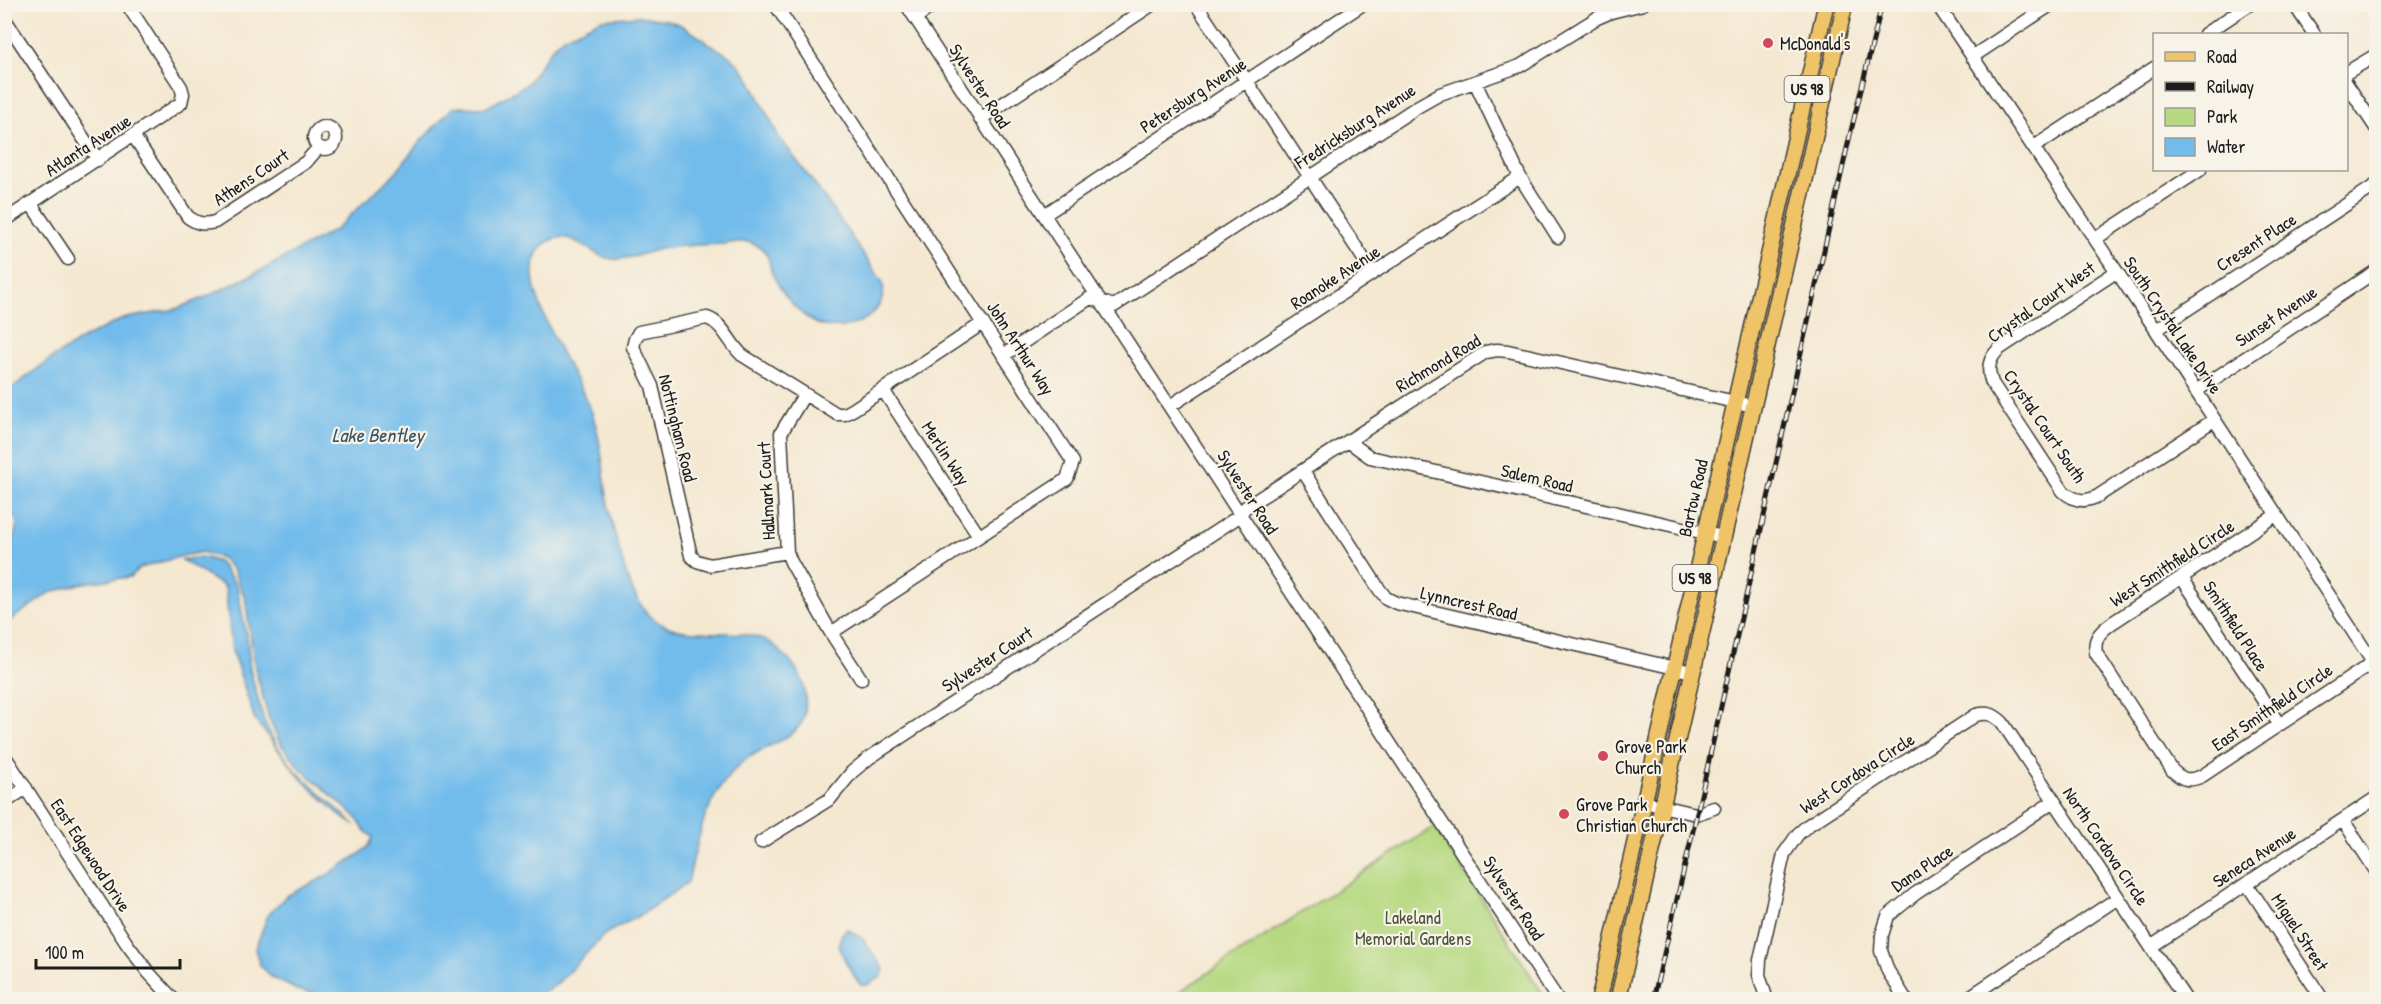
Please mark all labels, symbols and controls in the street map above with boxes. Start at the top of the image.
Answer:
place label: McDonald's [1780,31,1850,56]
legend [2153,33,2348,171]
marker: McDonald's [1761,36,1775,50]
street label: Sylvester Road [943,39,1017,133]
text: Road [2207,44,2237,69]
street label: Petersburg Avenue [1135,51,1251,139]
text: Railway [2207,74,2254,99]
road number: US 98 [1784,76,1830,102]
street label: Fredricksburg Avenue [1289,78,1420,175]
text: Park [2207,104,2238,129]
street label: Atlanta Avenue [40,108,136,182]
text: Water [2207,134,2245,159]
street label: Athens Court [208,142,294,212]
street label: Cresent Place [2211,207,2301,277]
street label: Roanoke Avenue [1285,239,1385,315]
street label: South Crystal Lake Drive [2118,251,2228,399]
street label: Crystal Court West [1982,255,2101,349]
street label: Sunset Avenue [2230,279,2322,353]
street label: John Arthur Way [981,296,1061,400]
street label: Richmond Road [1391,328,1485,398]
street label: Crystal Court South [1998,364,2092,488]
street label: Nottingham Road [653,372,703,484]
street label: Merlin Way [916,416,976,490]
water label: Lake Bentley [332,421,426,449]
street label: Hallmark Court [751,440,781,541]
street label: Sylvester Road [1211,445,1285,539]
street label: Bartow Road [1672,457,1714,539]
street label: Salem Road [1499,458,1575,498]
street label: West Smithfield Circle [2105,513,2239,613]
road number: US 98 [1672,565,1718,591]
street label: Smithfield Place [2197,576,2275,676]
street label: Lynncrest Road [1418,580,1520,626]
street label: Sylvester Court [937,620,1038,698]
street label: East Smithfield Circle [2207,657,2337,757]
street label: West Cordova Circle [1795,727,1919,819]
place label: Grove Park Church [1615,734,1687,780]
marker: Grove Park Church [1596,749,1610,763]
street label: North Cordova Circle [2057,782,2155,910]
place label: Grove Park Christian Church [1576,792,1687,838]
street label: East Edgewood Drive [45,794,137,916]
marker: Grove Park Christian Church [1557,807,1571,821]
street label: Seneca Avenue [2208,821,2300,893]
street label: Dana Place [1886,838,1958,898]
street label: Sylvester Road [1477,851,1551,945]
street label: Miguel Street [2266,888,2335,976]
park label: Lakeland Memorial Gardens [1355,905,1471,951]
scale bar [36,932,180,970]
text: 100 m [45,940,84,965]

